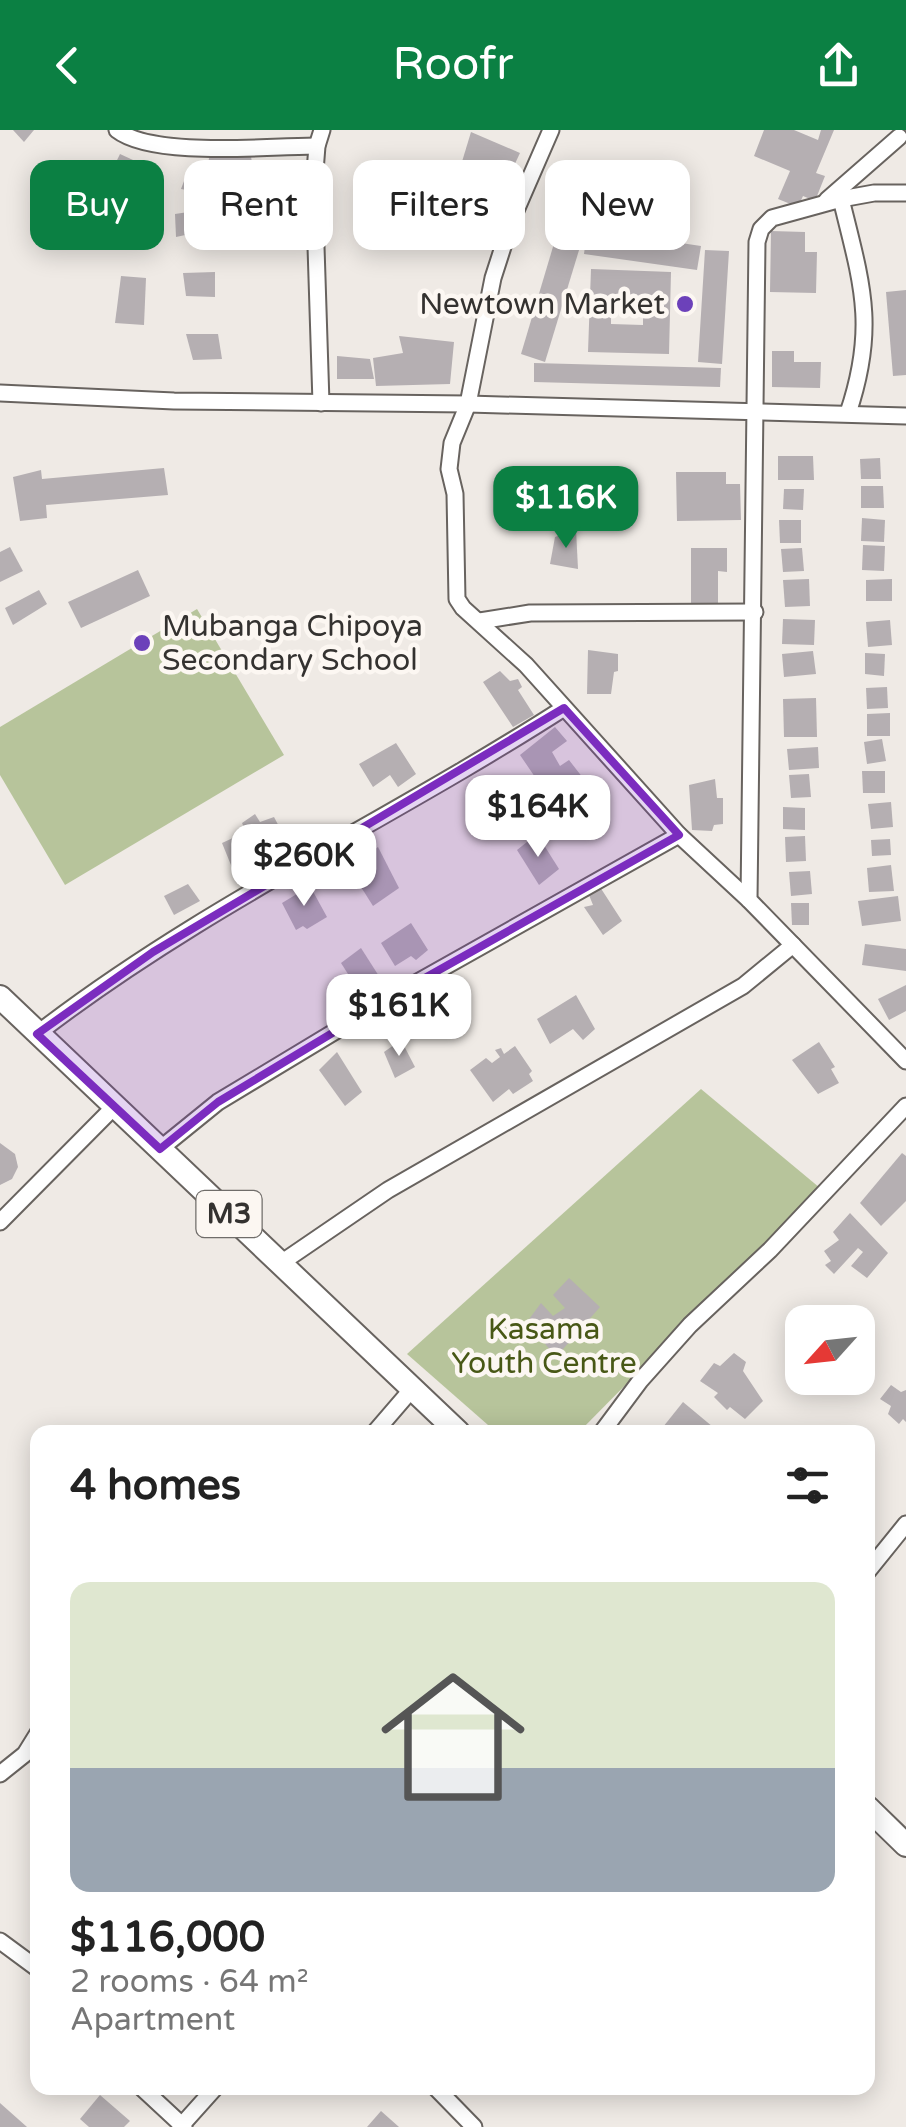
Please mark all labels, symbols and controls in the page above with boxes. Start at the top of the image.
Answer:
icon: back [40,38,95,93]
text: Roofr [393,38,513,92]
icon: share [811,38,866,93]
chip: Buy [30,160,164,250]
chip: Rent [184,160,333,250]
chip: Filters [353,160,525,250]
chip: New [545,160,690,250]
place label: Newtown Market [419,286,665,323]
marker: Newtown Market [674,293,696,315]
pin: $116K [496,466,636,551]
text: $116K [515,479,617,517]
place label: Mubanga Chipoya Secondary School [162,608,423,679]
marker: Mubanga Chipoya Secondary School [131,632,153,654]
pin: $164K [468,775,608,860]
text: $164K [487,788,589,826]
pin: $260K [234,824,374,909]
text: $260K [253,837,355,875]
pin: $161K [329,974,469,1059]
text: $161K [348,987,450,1025]
road number: M3 [196,1191,262,1237]
north arrow [785,1305,875,1395]
map controls [785,1305,875,1395]
park label: Kasama Youth Centre [451,1311,637,1382]
icon: filters [780,1458,835,1513]
text: 4 homes [70,1460,241,1511]
icon: home [363,1647,543,1827]
text: $116,000 [70,1912,265,1963]
text: 2 rooms · 64 m² [70,1963,309,2001]
text: Apartment [70,2001,235,2039]

